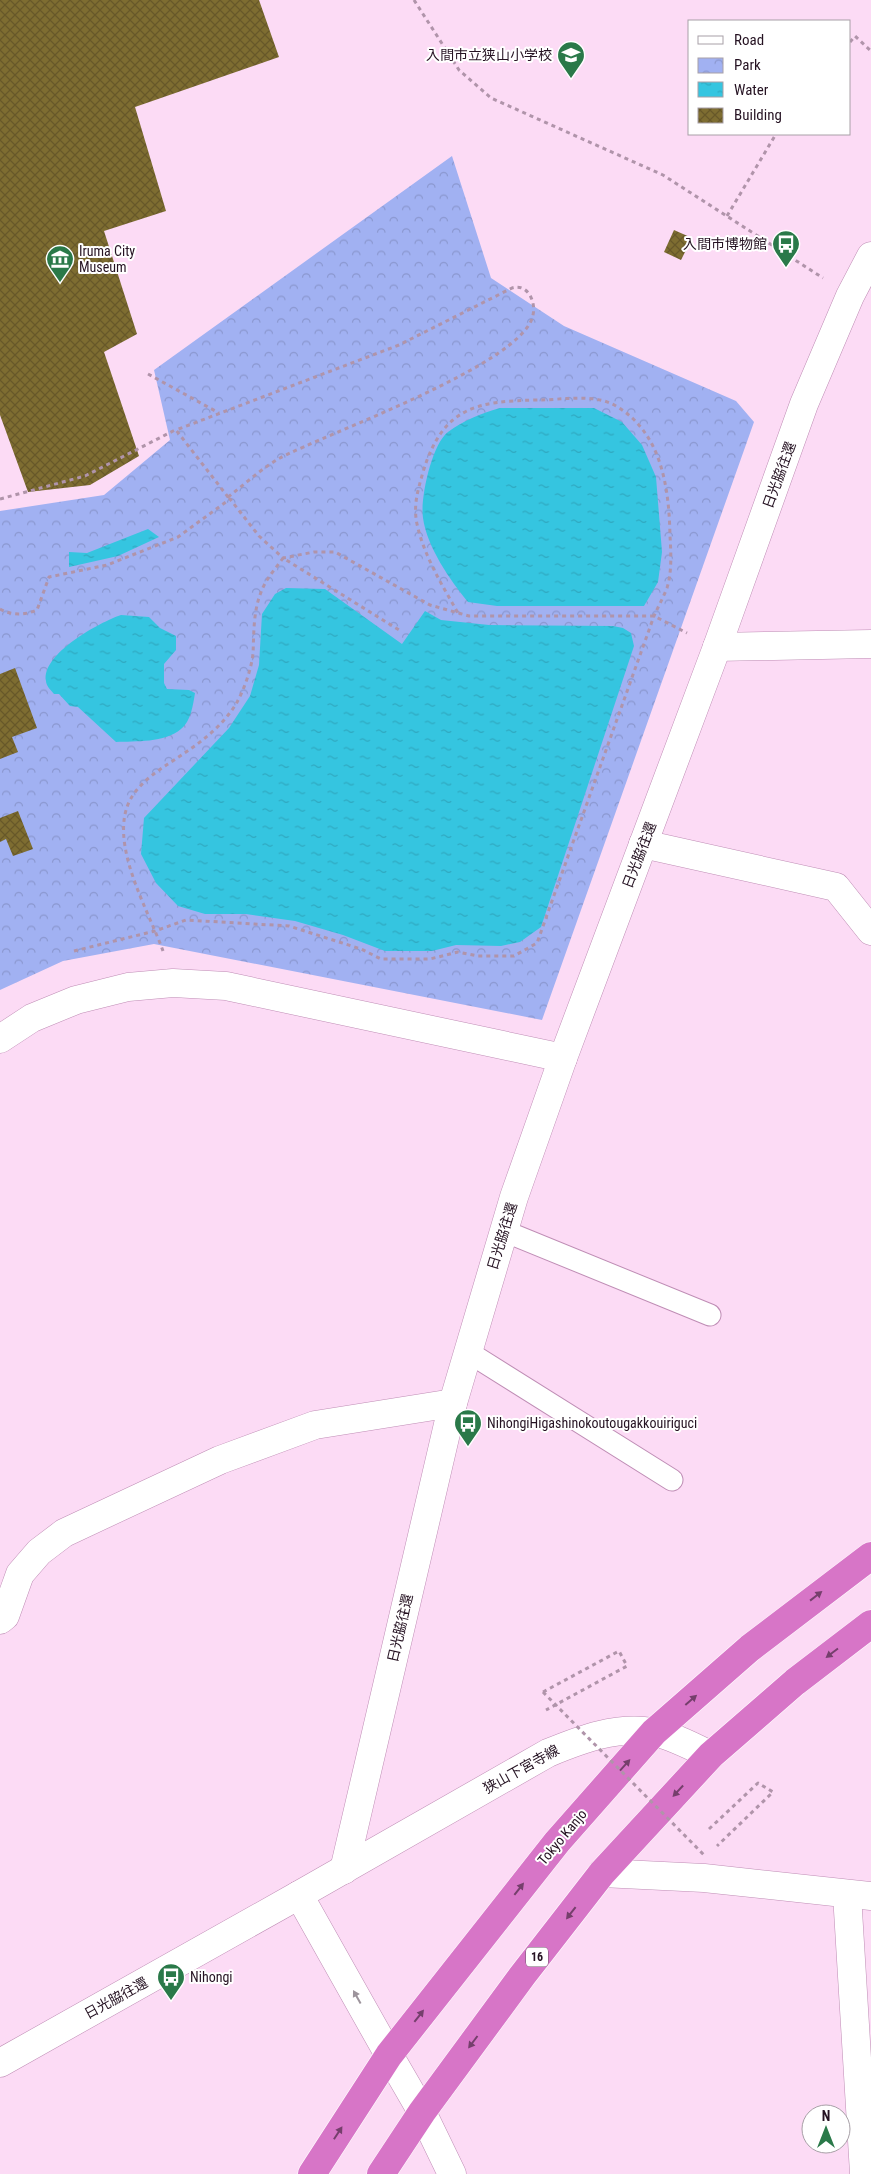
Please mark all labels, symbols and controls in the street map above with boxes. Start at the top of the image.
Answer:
legend [688,20,851,135]
text: Road [734,31,764,49]
school or university icon: 入間市立狭山小学校 [556,40,586,79]
place label: 入間市立狭山小学校 [426,47,552,63]
text: Park [734,56,761,74]
text: Water [734,81,769,99]
text: Building [734,106,782,124]
bus stop icon: 入間市博物館 [771,229,801,268]
place label: 入間市博物館 [683,236,767,252]
place label: Iruma City Museum [79,243,135,275]
museum icon: Iruma City Museum [45,244,75,283]
street label: 日光脇往還 [760,439,798,511]
street label: 日光脇往還 [619,819,659,891]
street label: 日光脇往還 [484,1200,520,1272]
bus stop icon: NihongiHigashinokoutougakkouiriguci [453,1408,483,1447]
place label: NihongiHigashinokoutougakkouiriguci [487,1415,697,1431]
one-way arrow [810,1591,823,1602]
street label: 日光脇往還 [384,1592,416,1664]
one-way arrow [826,1648,839,1659]
one-way arrow [684,1694,697,1705]
street label: 狭山下宮寺線 [480,1742,562,1796]
one-way arrow [619,1759,630,1771]
one-way arrow [672,1784,684,1796]
street label: Tokyo Kanjo [534,1806,590,1868]
one-way arrow [514,1883,525,1896]
one-way arrow [566,1906,577,1919]
road number: 16 [526,1948,548,1966]
bus stop icon: Nihongi [156,1962,186,2001]
place label: Nihongi [190,1969,233,1985]
street label: 日光脇往還 [82,1974,150,2022]
one-way arrow [352,1990,361,2004]
one-way arrow [414,2010,424,2023]
one-way arrow [468,2035,478,2049]
north arrow [801,2104,851,2154]
text: N [822,2108,830,2124]
one-way arrow [334,2126,343,2140]

